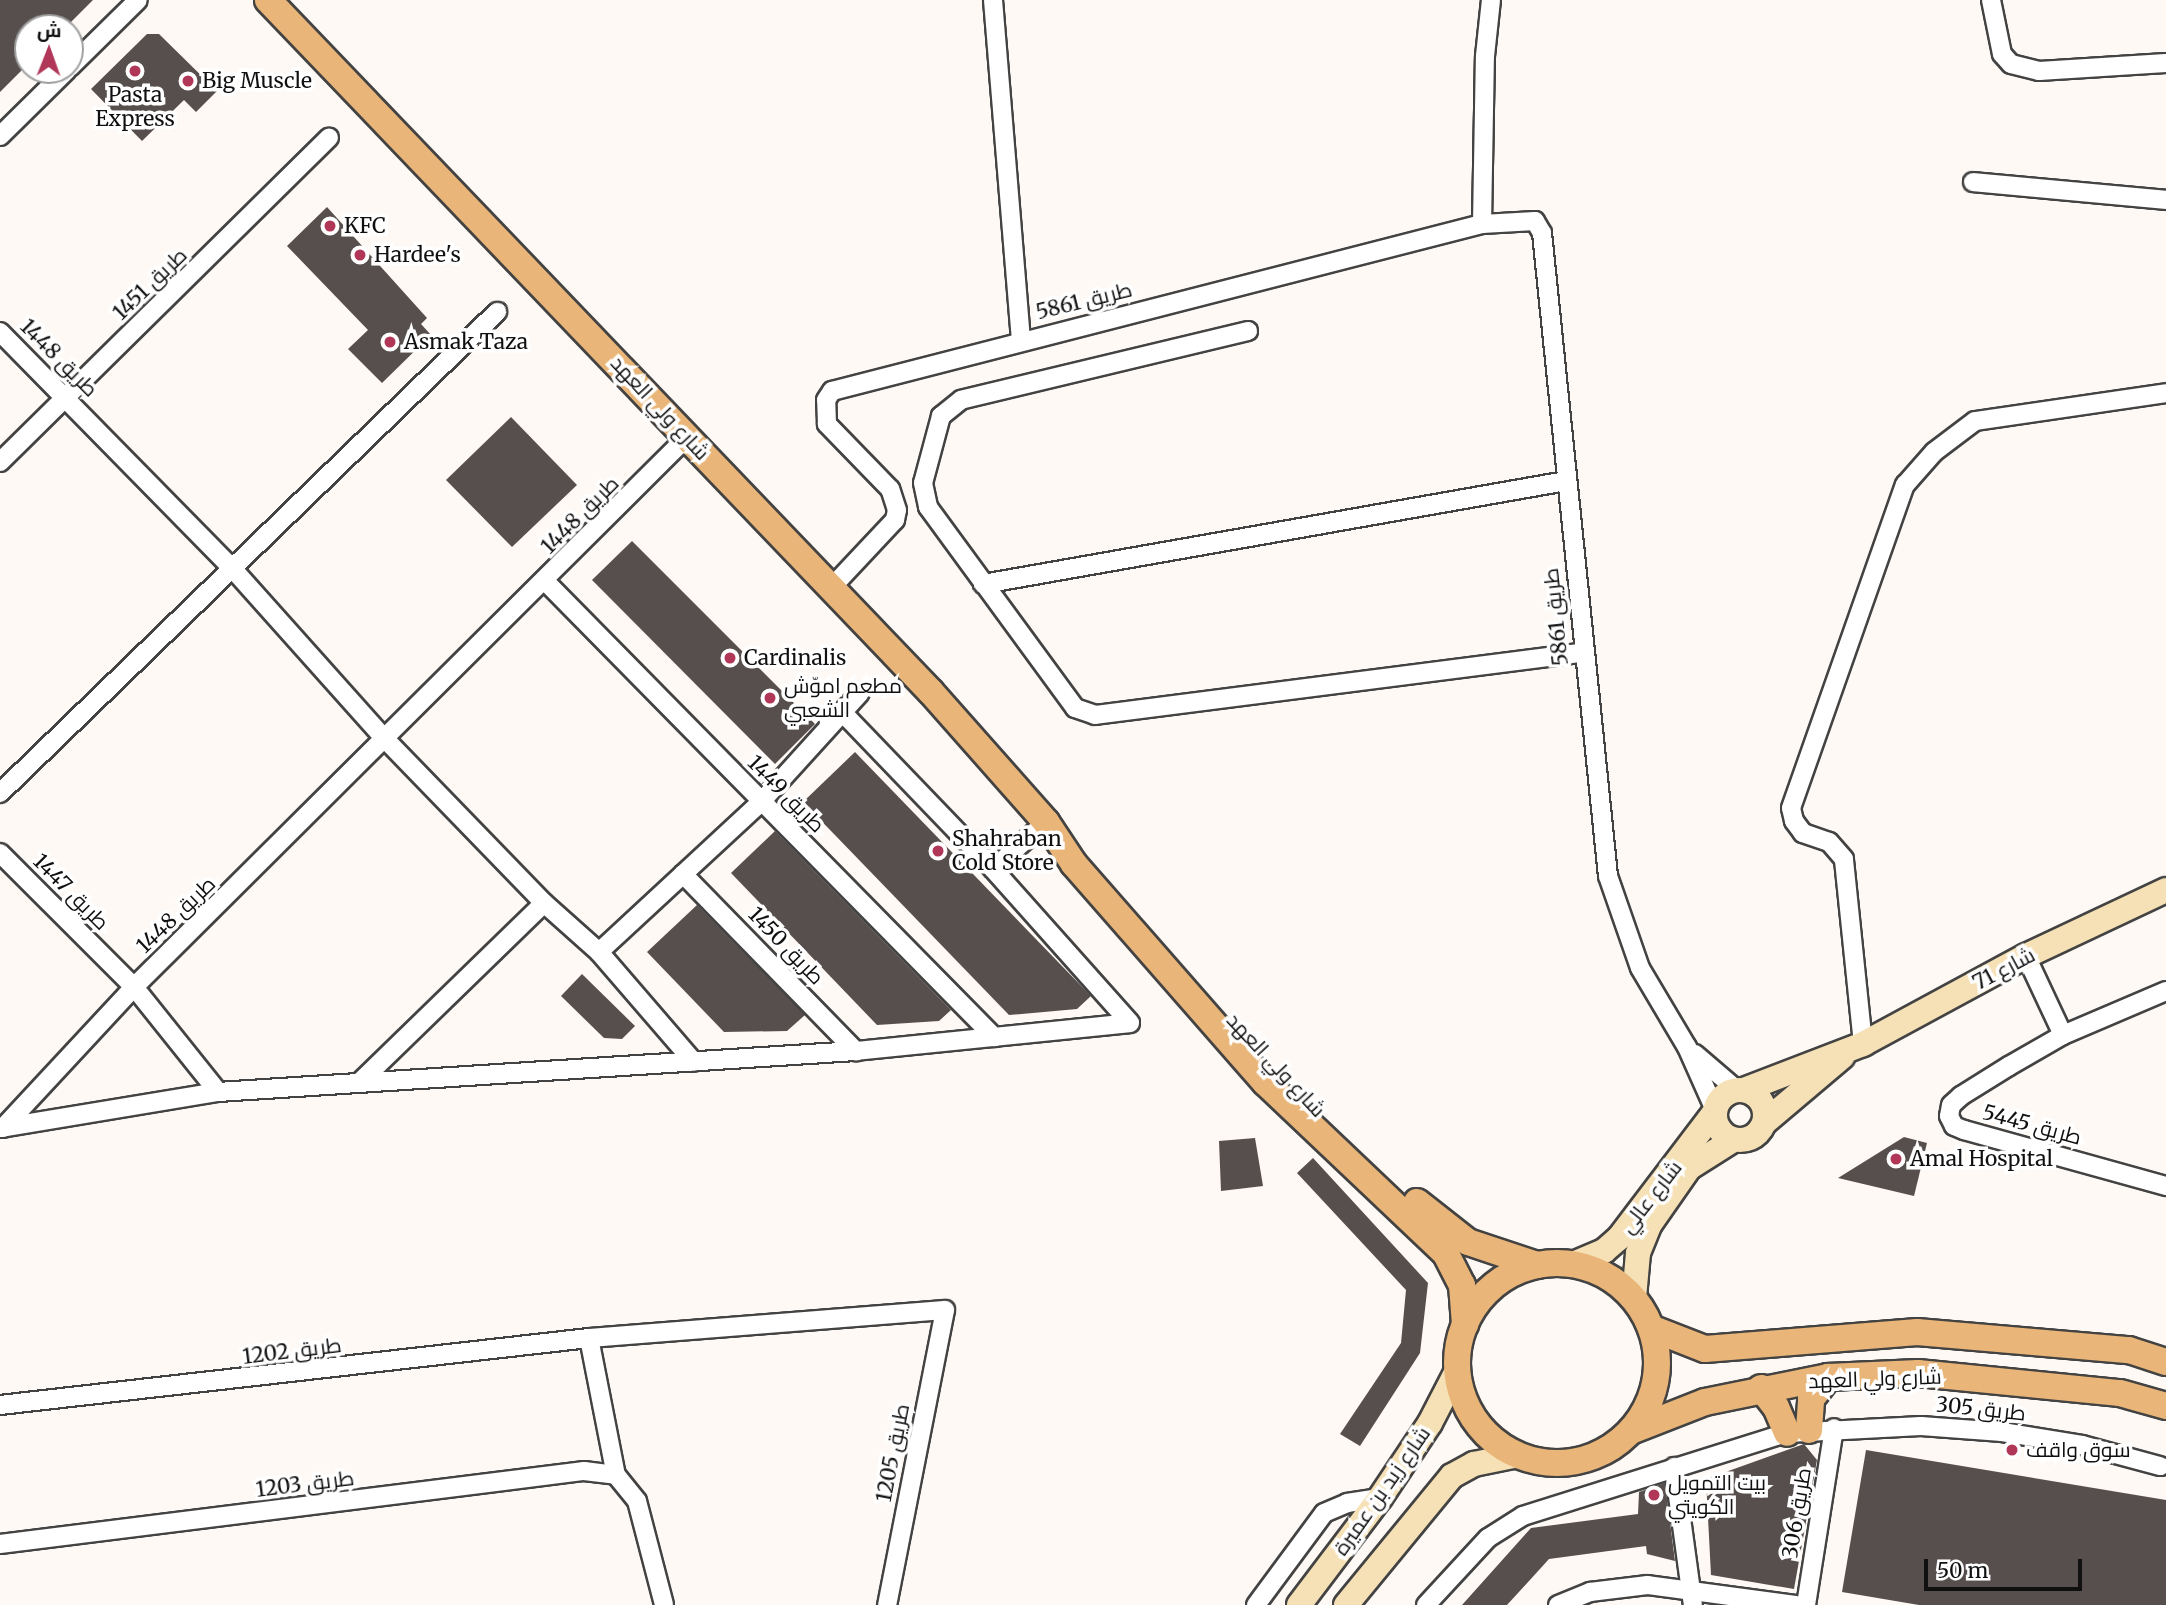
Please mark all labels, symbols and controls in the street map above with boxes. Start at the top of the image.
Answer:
north arrow [14,14,84,84]
text: ش [37,18,62,42]
marker: Pasta Express [127,63,143,79]
place label: Big Muscle [202,68,312,94]
marker: Big Muscle [180,73,196,89]
place label: Pasta Express [95,82,175,132]
place label: KFC [344,213,386,239]
marker: KFC [322,218,338,234]
place label: Hardee's [374,242,461,268]
street label: طريق 1451 [108,243,192,325]
marker: Hardee's [352,247,368,263]
street label: طريق 5861 [1033,277,1135,325]
street label: طريق 1448 [15,314,103,402]
place label: Asmak Taza [404,329,528,355]
marker: Asmak Taza [382,334,398,350]
street label: شارع ولي العهد [605,351,715,465]
street label: طريق 1448 [536,471,624,559]
street label: طريق 5861 [1538,567,1574,667]
place label: Cardinalis [744,645,846,671]
marker: Cardinalis [722,650,738,666]
place label: مطعم اموّش الشعبي [784,673,902,723]
marker: مطعم اموّش الشعبي [762,690,778,706]
street label: طريق 1449 [742,750,830,838]
place label: Shahraban Cold Store [952,826,1062,876]
marker: Shahraban Cold Store [930,843,946,859]
street label: طريق 1447 [28,849,114,935]
street label: طريق 1448 [131,871,221,959]
street label: طريق 1450 [743,902,829,990]
street label: شارع 71 [1969,942,2039,996]
street label: شارع ولي العهد [1221,1008,1331,1122]
street label: طريق 5445 [1980,1100,2084,1150]
place label: Amal Hospital [1910,1146,2053,1172]
marker: Amal Hospital [1888,1151,1904,1167]
street label: شارع عالي [1615,1155,1687,1239]
street label: طريق 1202 [241,1332,343,1370]
street label: شارع ولي العهد [1808,1364,1942,1394]
street label: طريق 305 [1935,1392,2027,1426]
street label: طريق 1205 [871,1402,915,1504]
street label: شارع زيد بن عميرة [1328,1422,1436,1560]
place label: سوق واقف [2026,1437,2131,1463]
marker: سوق واقف [2004,1442,2020,1458]
street label: طريق 1203 [254,1465,356,1503]
street label: طريق 306 [1777,1466,1817,1560]
place label: بيت التمويل الكويتي [1668,1470,1766,1520]
marker: بيت التمويل الكويتي [1646,1487,1662,1503]
scale bar [1928,1546,2086,1590]
text: 50 m [1937,1557,1988,1584]

